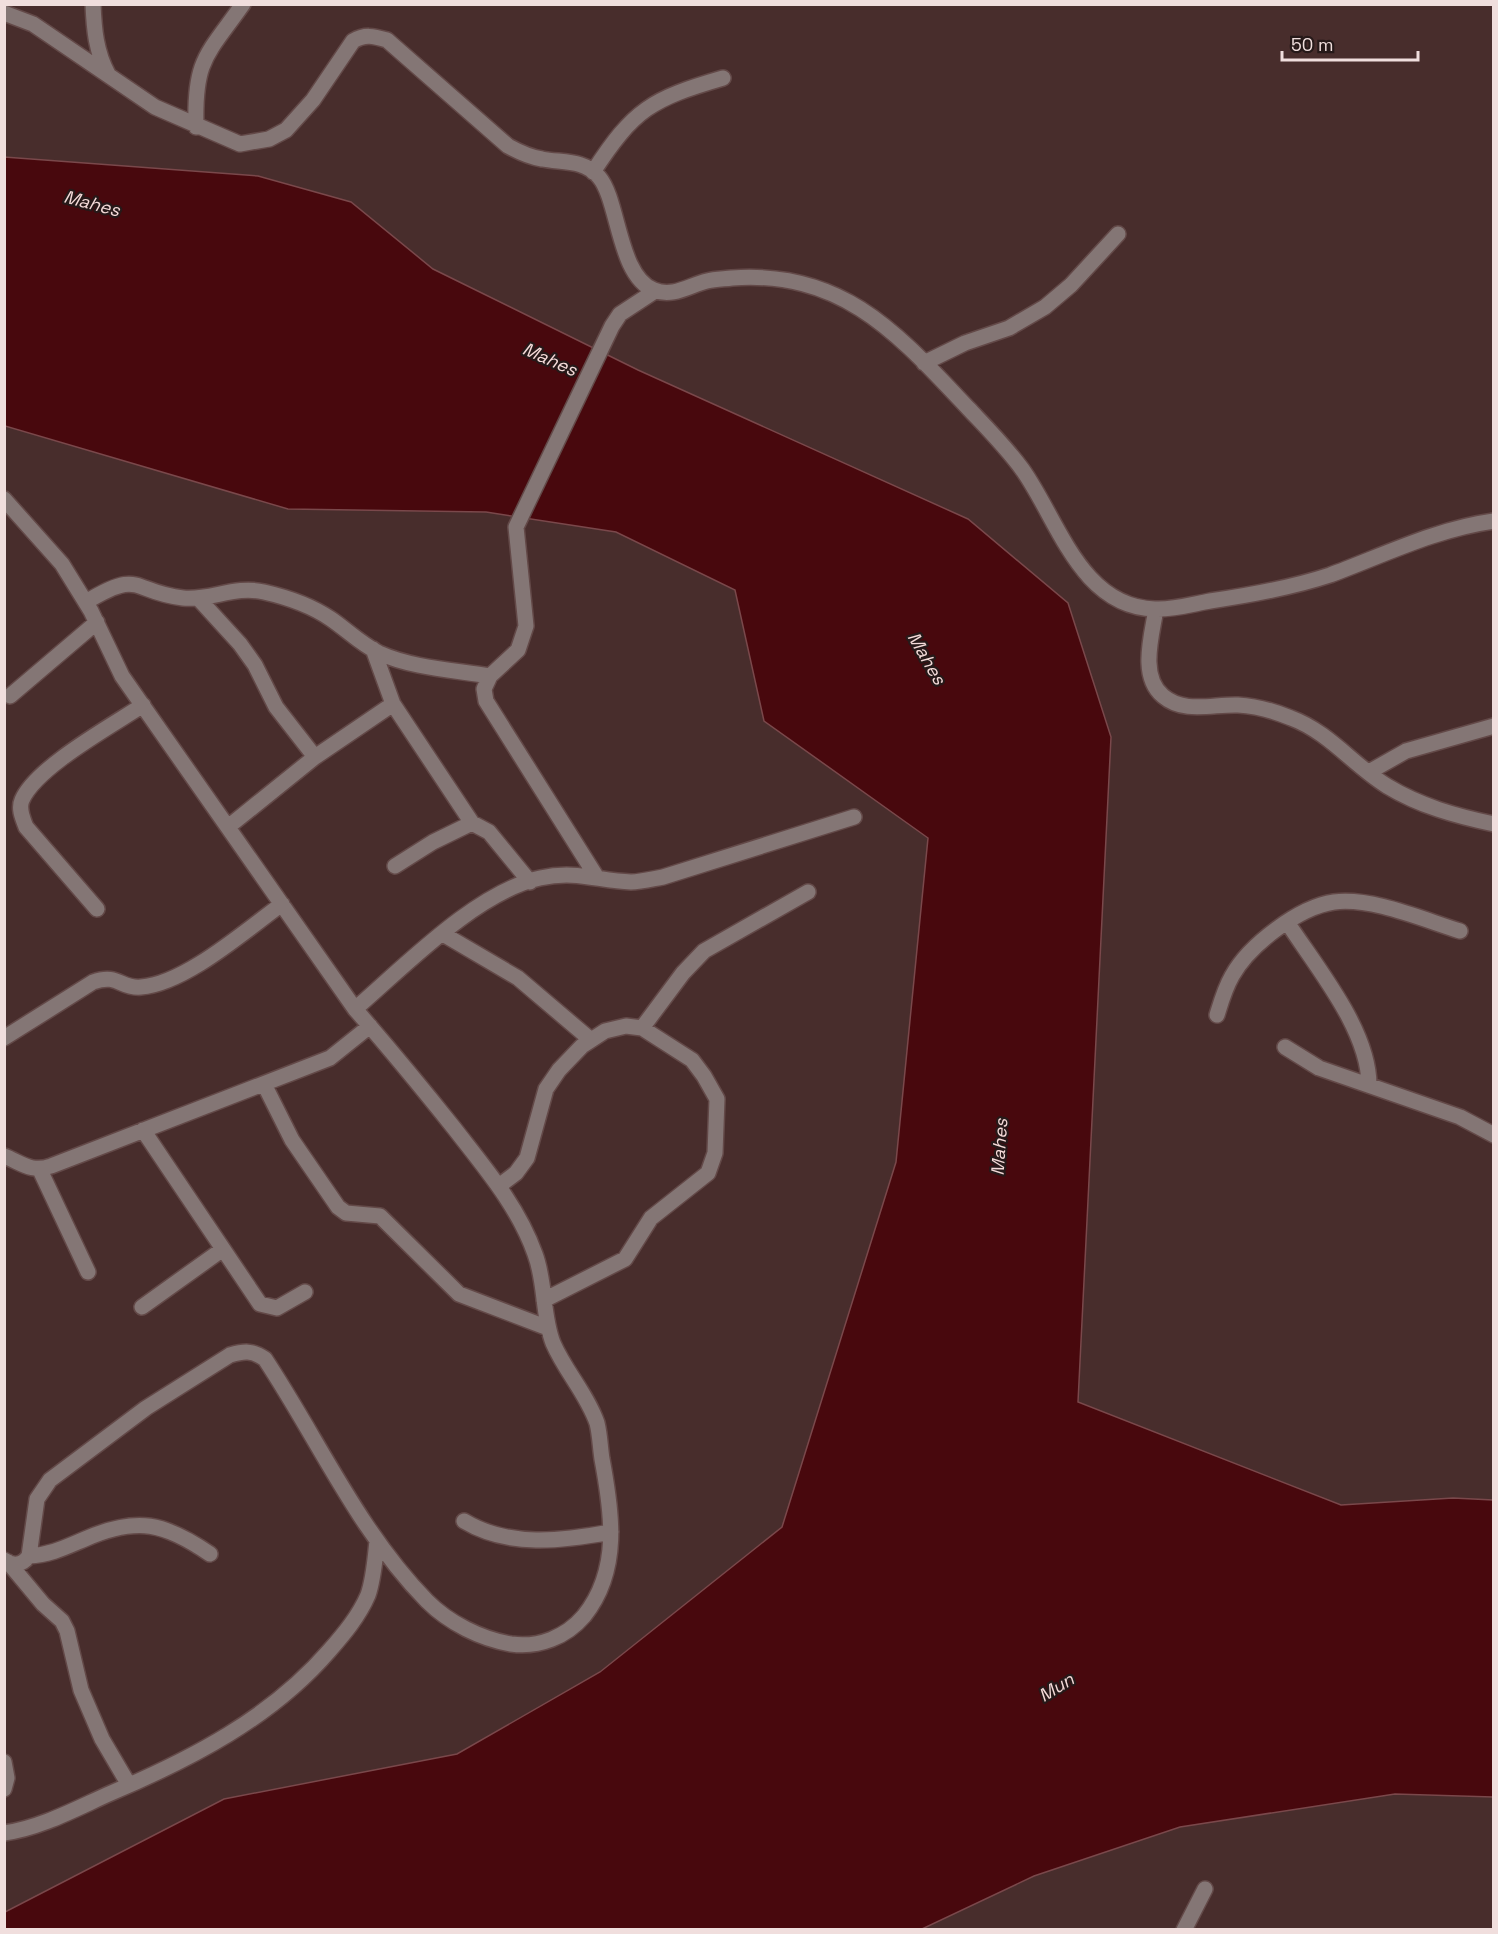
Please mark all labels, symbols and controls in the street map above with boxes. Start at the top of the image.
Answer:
scale bar [1282,24,1418,62]
text: 50 m [1291,33,1333,56]
water label: Mahes [61,185,123,222]
water label: Mahes [519,337,581,381]
water label: Mahes [903,628,951,689]
water label: Mahes [986,1117,1012,1176]
water label: Mun [1034,1667,1079,1707]

